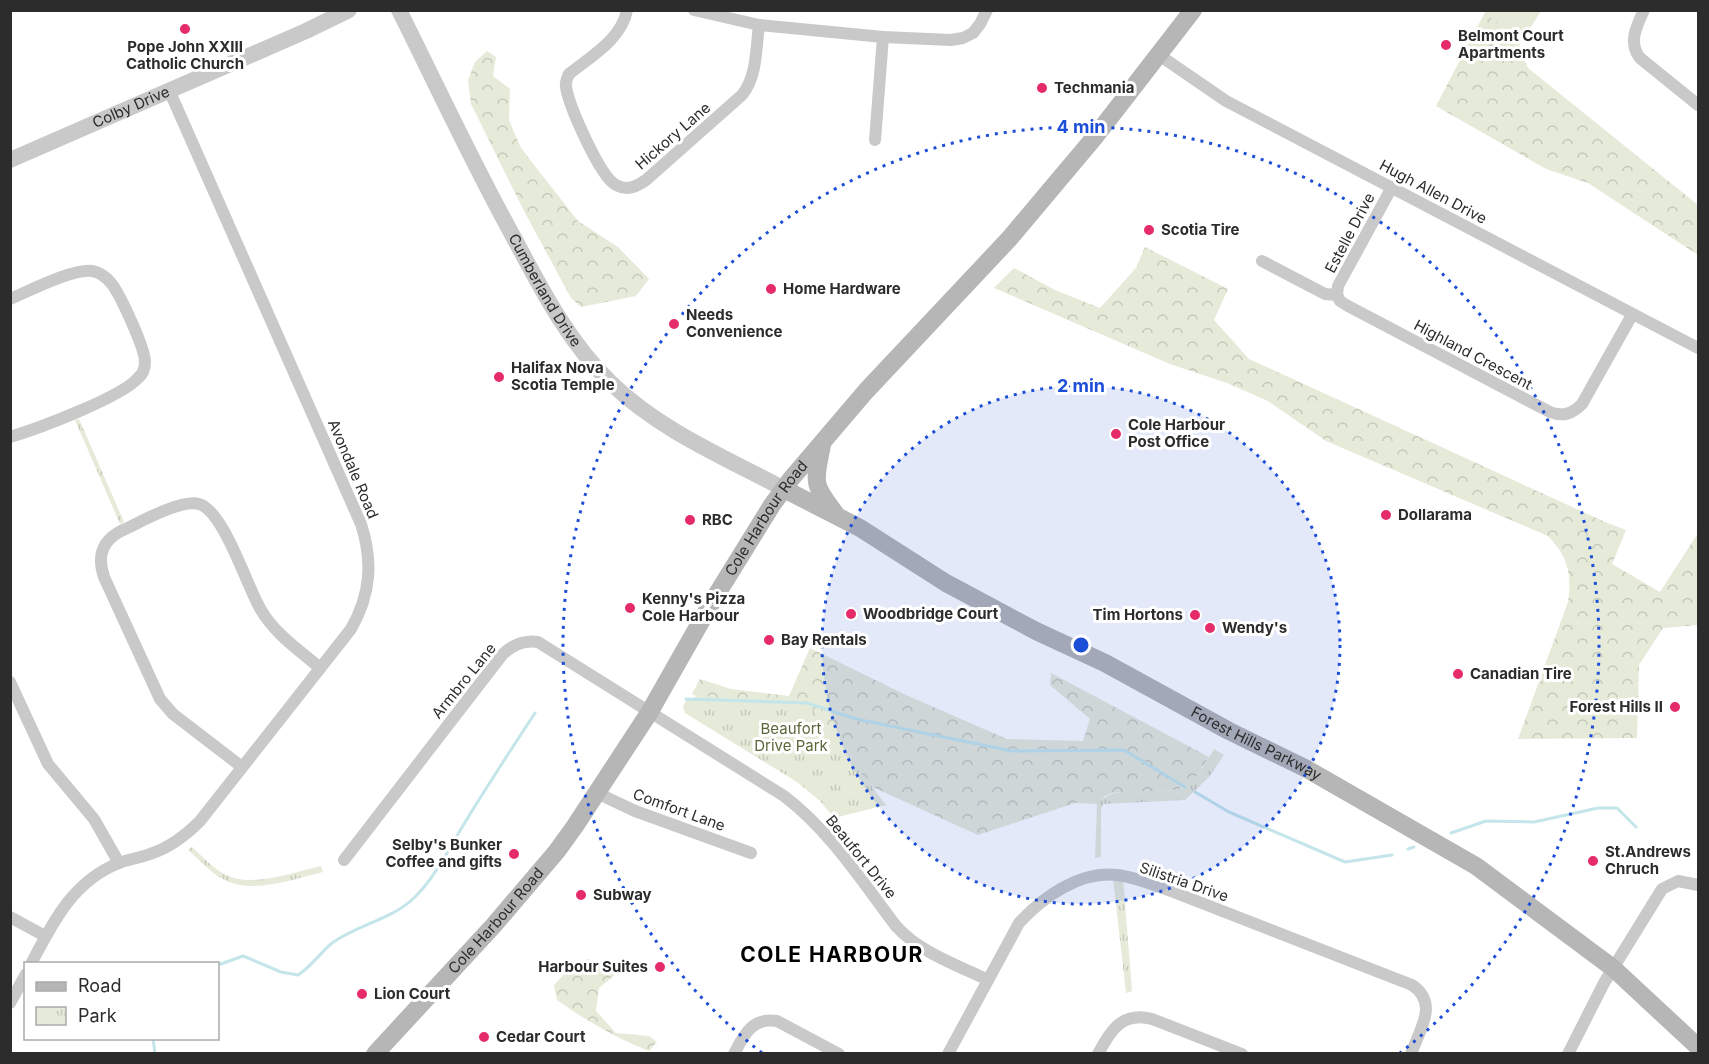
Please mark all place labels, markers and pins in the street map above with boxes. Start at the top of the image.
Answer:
marker: Pope John XXIII Catholic Church [178,22,192,36]
place label: Belmont Court Apartments [1458,26,1564,62]
place label: Pope John XXIII Catholic Church [126,37,244,73]
marker: Belmont Court Apartments [1439,38,1453,52]
place label: Techmania [1054,78,1134,97]
marker: Techmania [1035,81,1049,95]
place label: Scotia Tire [1161,220,1239,239]
marker: Scotia Tire [1142,223,1156,237]
place label: Home Hardware [783,279,901,298]
marker: Home Hardware [764,282,778,296]
place label: Needs Convenience [686,305,783,341]
marker: Needs Convenience [667,317,681,331]
place label: Halifax Nova Scotia Temple [511,358,615,394]
marker: Halifax Nova Scotia Temple [492,370,506,384]
place label: Cole Harbour Post Office [1128,415,1225,451]
marker: Cole Harbour Post Office [1109,427,1123,441]
place label: Dollarama [1398,505,1472,524]
marker: Dollarama [1379,508,1393,522]
place label: RBC [702,510,733,529]
marker: RBC [683,513,697,527]
place label: Kenny's Pizza Cole Harbour [642,589,745,625]
marker: Kenny's Pizza Cole Harbour [623,601,637,615]
place label: Woodbridge Court [863,604,999,623]
place label: Tim Hortons [1093,605,1183,624]
marker: Woodbridge Court [844,607,858,621]
marker: Tim Hortons [1188,608,1202,622]
place label: Wendy's [1222,618,1287,637]
marker: Wendy's [1203,621,1217,635]
place label: Bay Rentals [781,630,867,649]
marker: Bay Rentals [762,633,776,647]
centre of rings [1071,635,1091,655]
place label: Canadian Tire [1470,664,1572,683]
marker: Canadian Tire [1451,667,1465,681]
place label: Forest Hills II [1570,697,1663,716]
marker: Forest Hills II [1668,700,1682,714]
place label: Selby's Bunker Coffee and gifts [386,835,502,871]
place label: St.Andrews Chruch [1605,842,1691,878]
marker: Selby's Bunker Coffee and gifts [507,847,521,861]
marker: St.Andrews Chruch [1586,854,1600,868]
place label: Subway [593,885,652,904]
marker: Subway [574,888,588,902]
place label: Harbour Suites [538,957,648,976]
marker: Harbour Suites [653,960,667,974]
place label: Lion Court [374,984,451,1003]
marker: Lion Court [355,987,369,1001]
place label: Cedar Court [496,1027,586,1046]
marker: Cedar Court [477,1030,491,1044]

